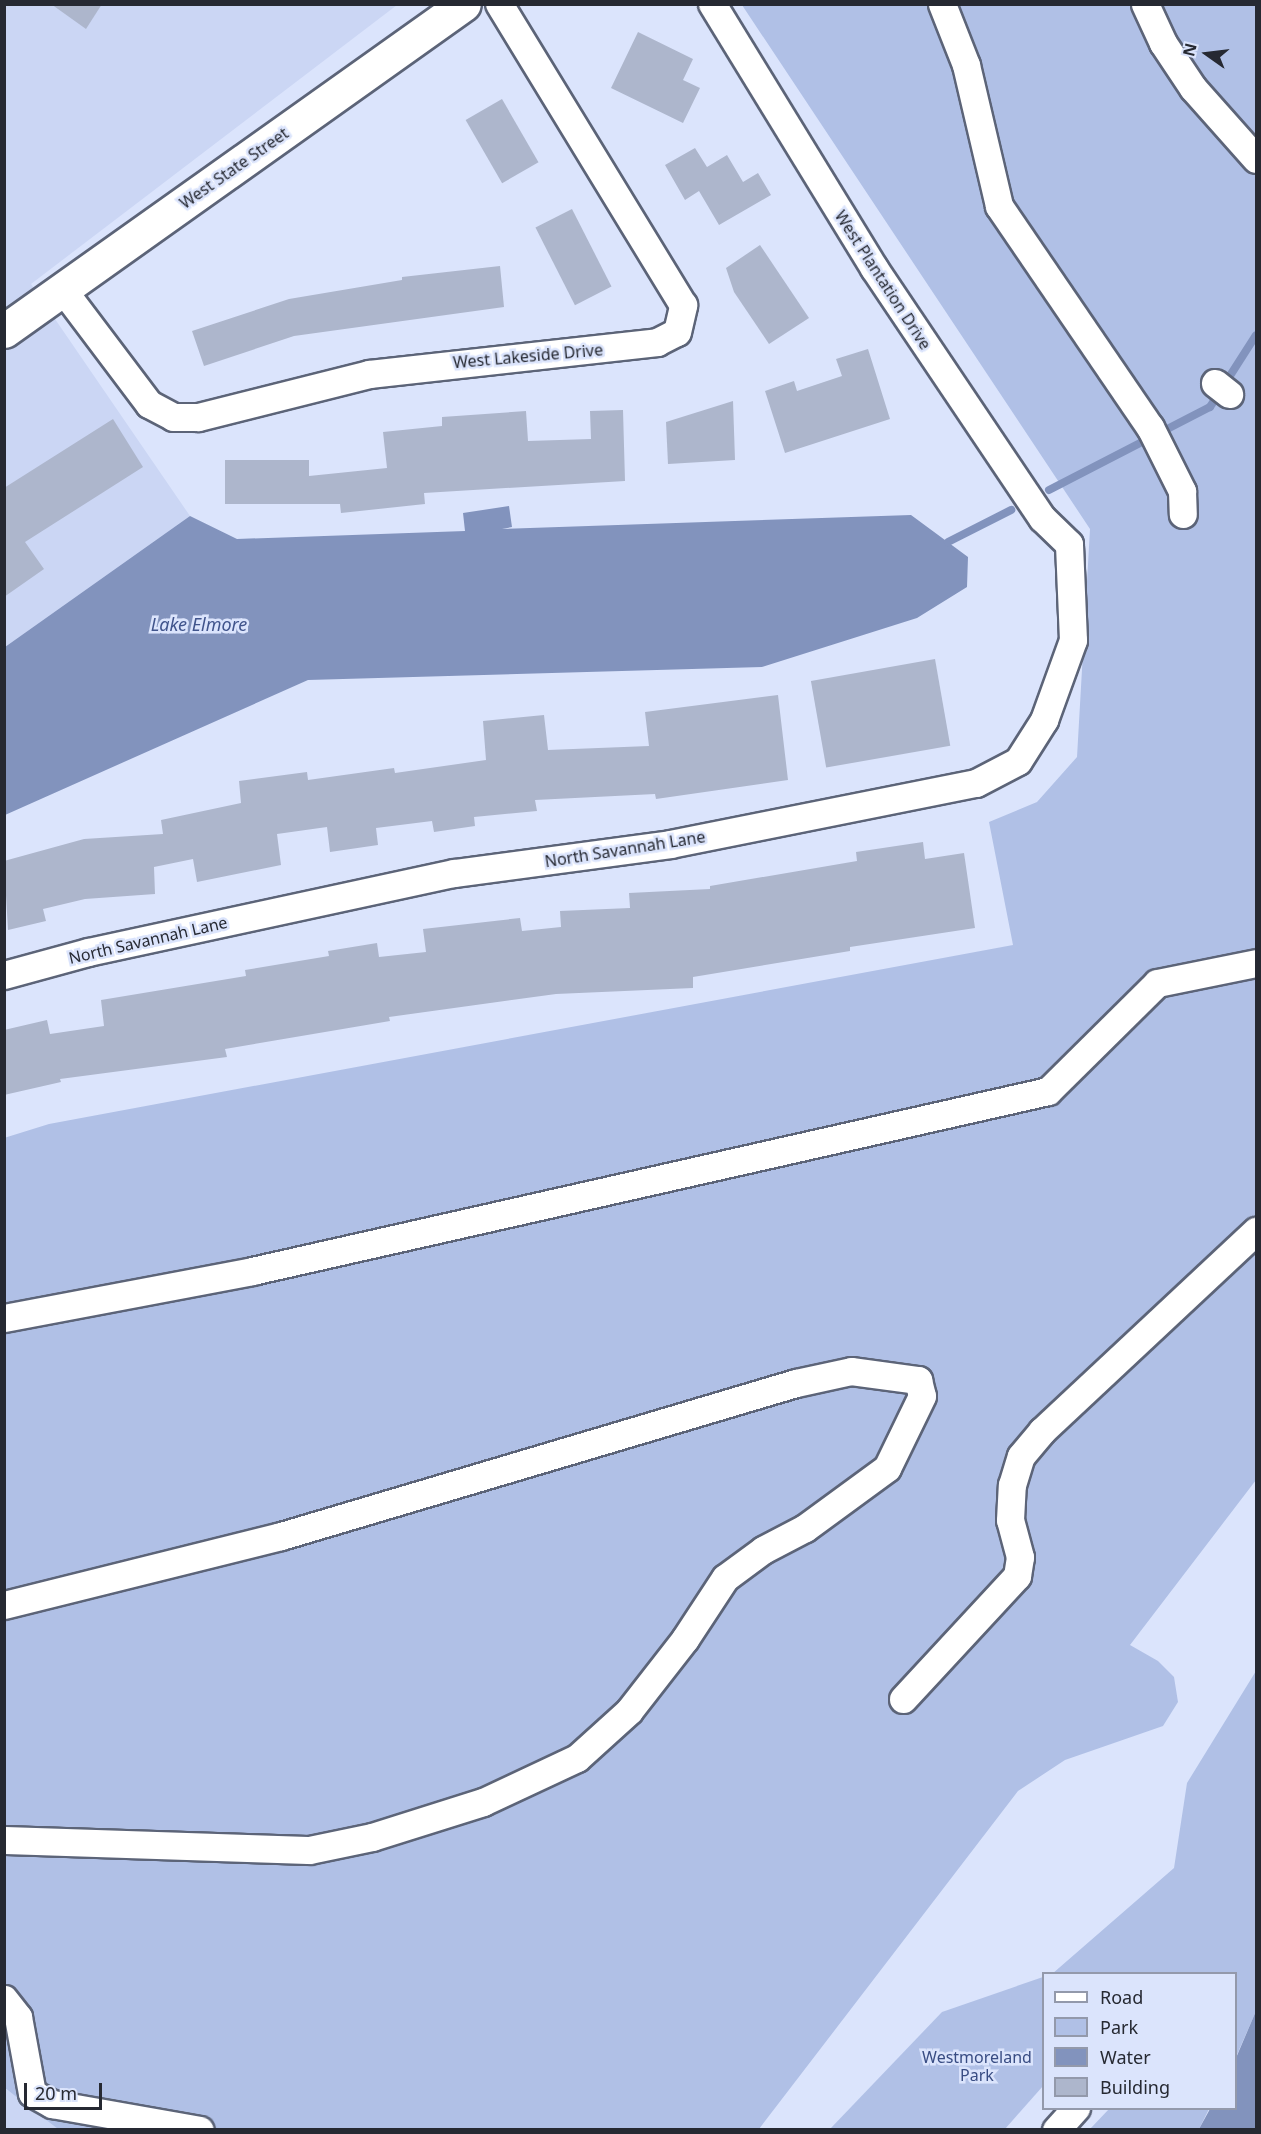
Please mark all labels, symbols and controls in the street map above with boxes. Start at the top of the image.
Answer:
north arrow [1177,24,1237,84]
text: N [1177,41,1202,59]
street label: West State Street [176,123,292,213]
street label: West Plantation Drive [831,207,935,353]
street label: West Lakeside Drive [452,340,604,372]
water label: Lake Elmore [151,613,247,635]
street label: North Savannah Lane [543,827,707,871]
street label: North Savannah Lane [67,912,229,968]
legend [1042,1972,1237,2110]
text: Road [1100,1985,1143,2009]
text: Park [1100,2015,1138,2039]
text: Water [1100,2045,1151,2069]
park label: Westmoreland Park [922,2047,1032,2085]
scale bar [27,2071,105,2109]
text: Building [1100,2075,1170,2099]
text: 20 m [35,2081,77,2105]

